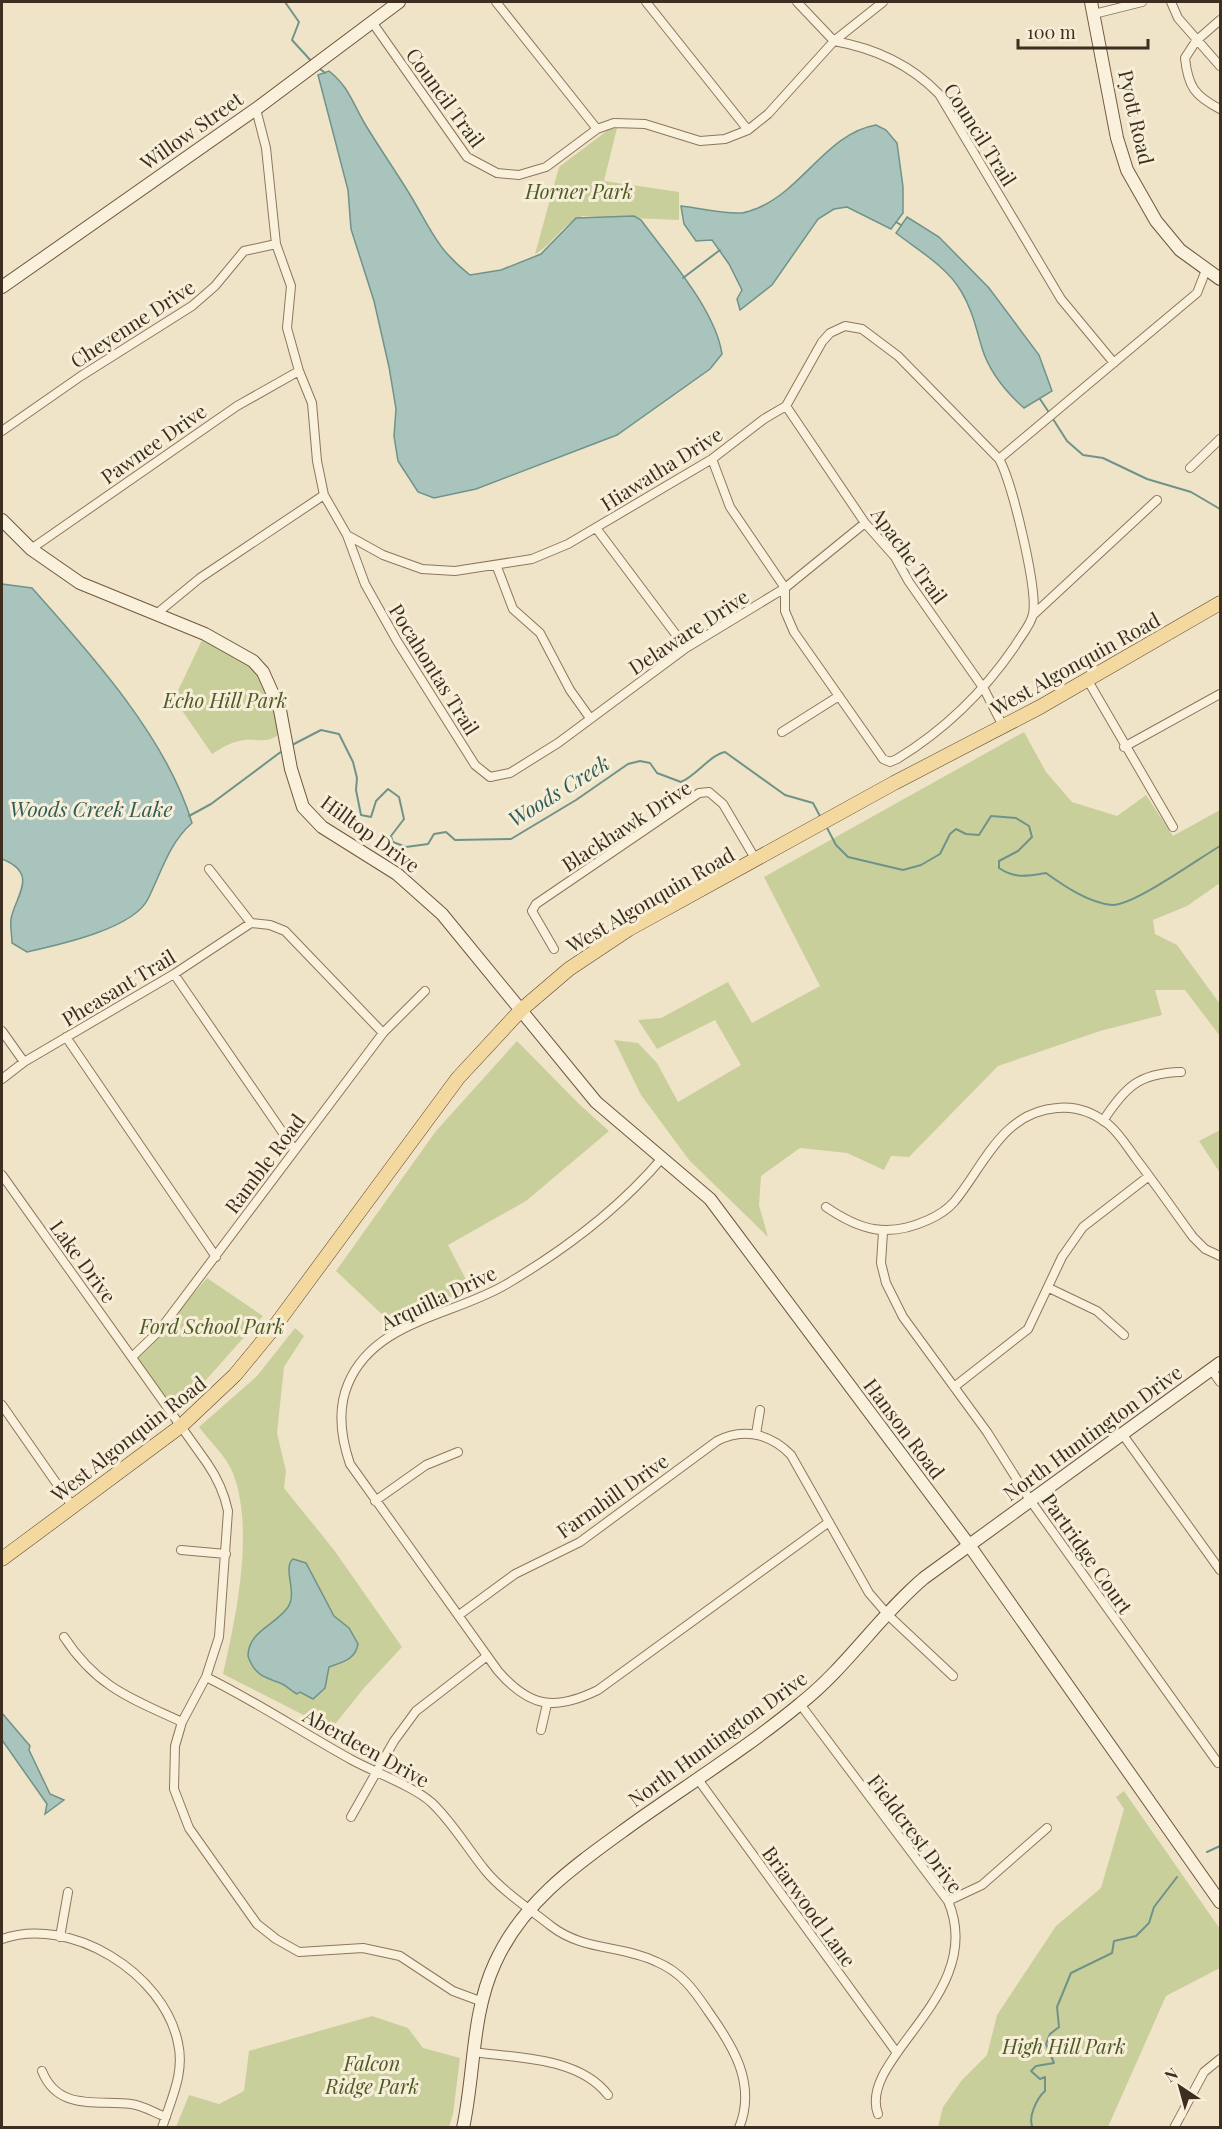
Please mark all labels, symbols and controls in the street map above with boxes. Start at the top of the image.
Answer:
scale bar [1018,12,1148,50]
text: 100 m [1027,20,1076,44]
street label: Council Trail [401,42,491,152]
street label: Pyott Road [1113,67,1161,167]
street label: Council Trail [939,77,1024,191]
street label: Willow Street [134,84,248,176]
park label: Horner Park [524,177,633,204]
street label: Cheyenne Drive [65,273,199,373]
street label: Pawnee Drive [95,397,211,489]
street label: Hiawatha Drive [595,420,727,516]
street label: Apache Trail [865,500,954,609]
street label: Delaware Drive [623,582,753,680]
street label: Pocahontas Trail [384,598,486,740]
street label: West Algonquin Road [985,605,1165,721]
park label: Echo Hill Park [162,686,287,713]
water label: Woods Creek [502,748,614,832]
street label: Blackhawk Drive [556,773,696,877]
street label: Hilltop Drive [316,788,426,878]
water label: Woods Creek Lake [10,794,172,822]
street label: West Algonquin Road [560,840,739,959]
street label: Pheasant Trail [56,942,180,1032]
street label: Ramble Road [218,1108,310,1218]
street label: Lake Drive [45,1214,123,1308]
street label: Arquilla Drive [375,1258,500,1336]
park label: Ford School Park [139,1312,284,1339]
street label: North Huntington Drive [997,1358,1187,1506]
street label: West Algonquin Road [44,1369,211,1508]
street label: Hanson Road [858,1372,952,1484]
street label: Farmhill Drive [551,1446,673,1544]
street label: Partridge Court [1036,1487,1140,1620]
street label: North Huntington Drive [622,1664,812,1812]
street label: Aberdeen Drive [298,1701,435,1793]
street label: Fieldcrest Drive [862,1768,970,1898]
street label: Briarwood Lane [757,1840,863,1972]
park label: High Hill Park [1001,2032,1126,2059]
park label: Falcon Ridge Park [324,2049,419,2099]
north arrow [1150,2057,1210,2117]
text: N [1160,2062,1182,2086]

